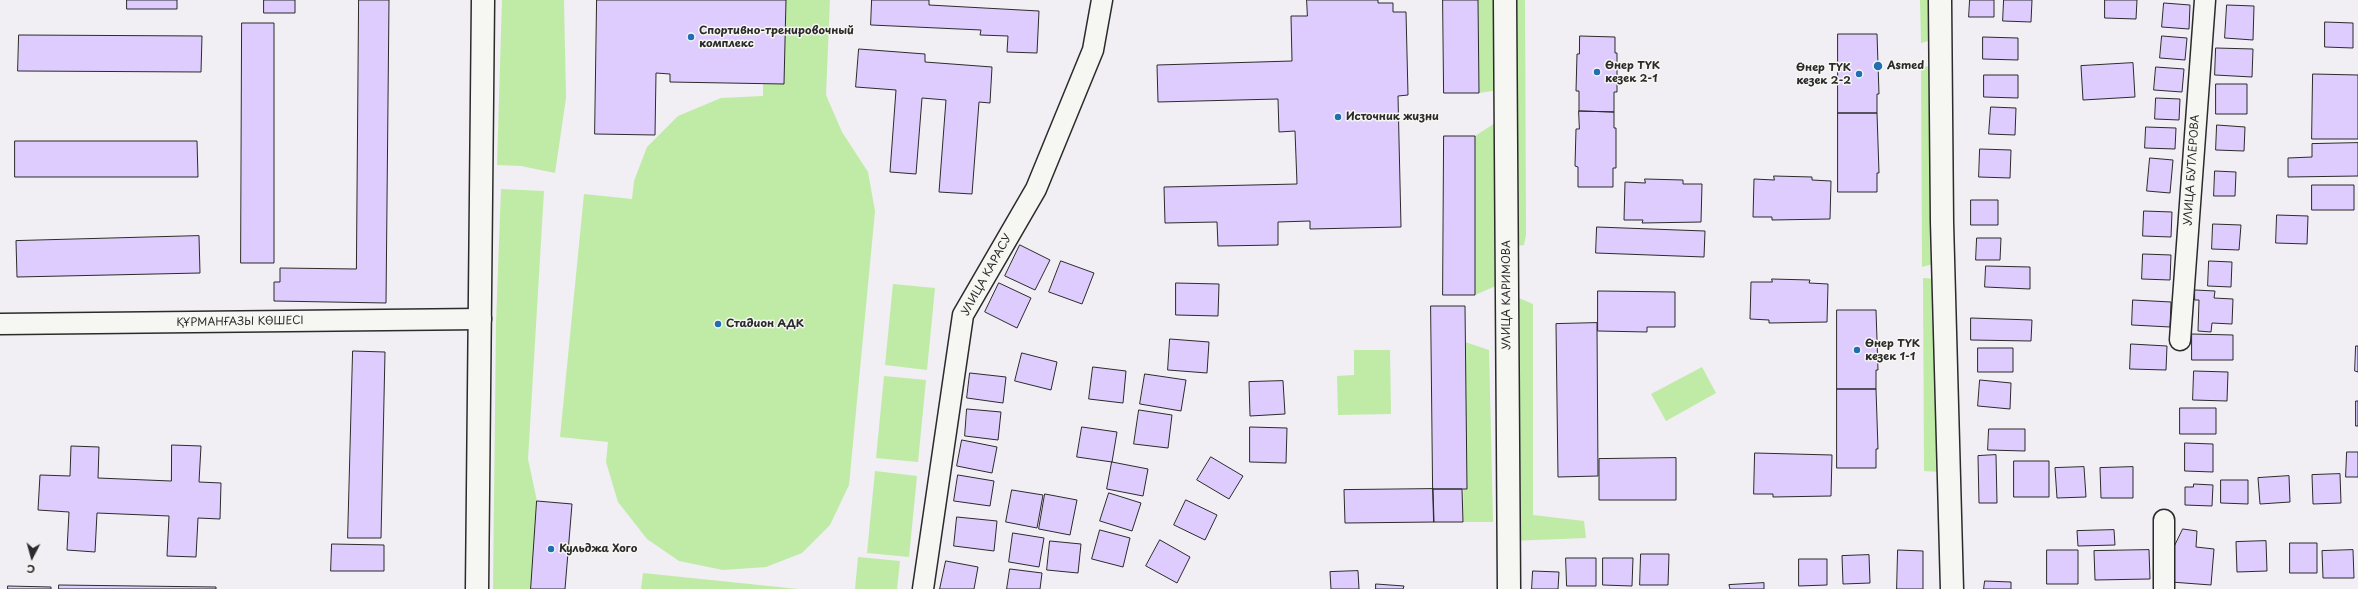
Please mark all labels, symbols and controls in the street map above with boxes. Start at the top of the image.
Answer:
place label: Спортивно-тренировочный комплекс [699,24,854,50]
marker: Спортивно-тренировочный комплекс [686,32,696,42]
place label: Өнер ТҮК кезек 2-1 [1605,59,1660,85]
place label: Asmed [1887,59,1924,73]
marker: Asmed [1872,60,1884,72]
place label: Өнер ТҮК кезек 2-2 [1796,61,1851,87]
marker: Өнер ТҮК кезек 2-1 [1592,67,1602,77]
marker: Өнер ТҮК кезек 2-2 [1854,69,1864,79]
place label: Источник жизни [1346,110,1439,124]
marker: Источник жизни [1333,112,1343,122]
street label: УЛИЦА БУТЛЕРОВА [2182,114,2202,226]
street label: УЛИЦА КАРАСУ [959,232,1015,318]
street label: УЛИЦА КАРИМОВА [1500,240,1514,350]
street label: ҚҰРМАНҒАЗЫ КӨШЕСІ [176,314,304,330]
place label: Стадион АДК [726,317,804,331]
marker: Стадион АДК [713,319,723,329]
place label: Өнер ТҮК кезек 1-1 [1865,337,1920,363]
marker: Өнер ТҮК кезек 1-1 [1852,345,1862,355]
north arrow [12,537,52,577]
place label: Кульджа Хого [559,542,637,556]
marker: Кульджа Хого [546,544,556,554]
text: С [26,561,36,578]

